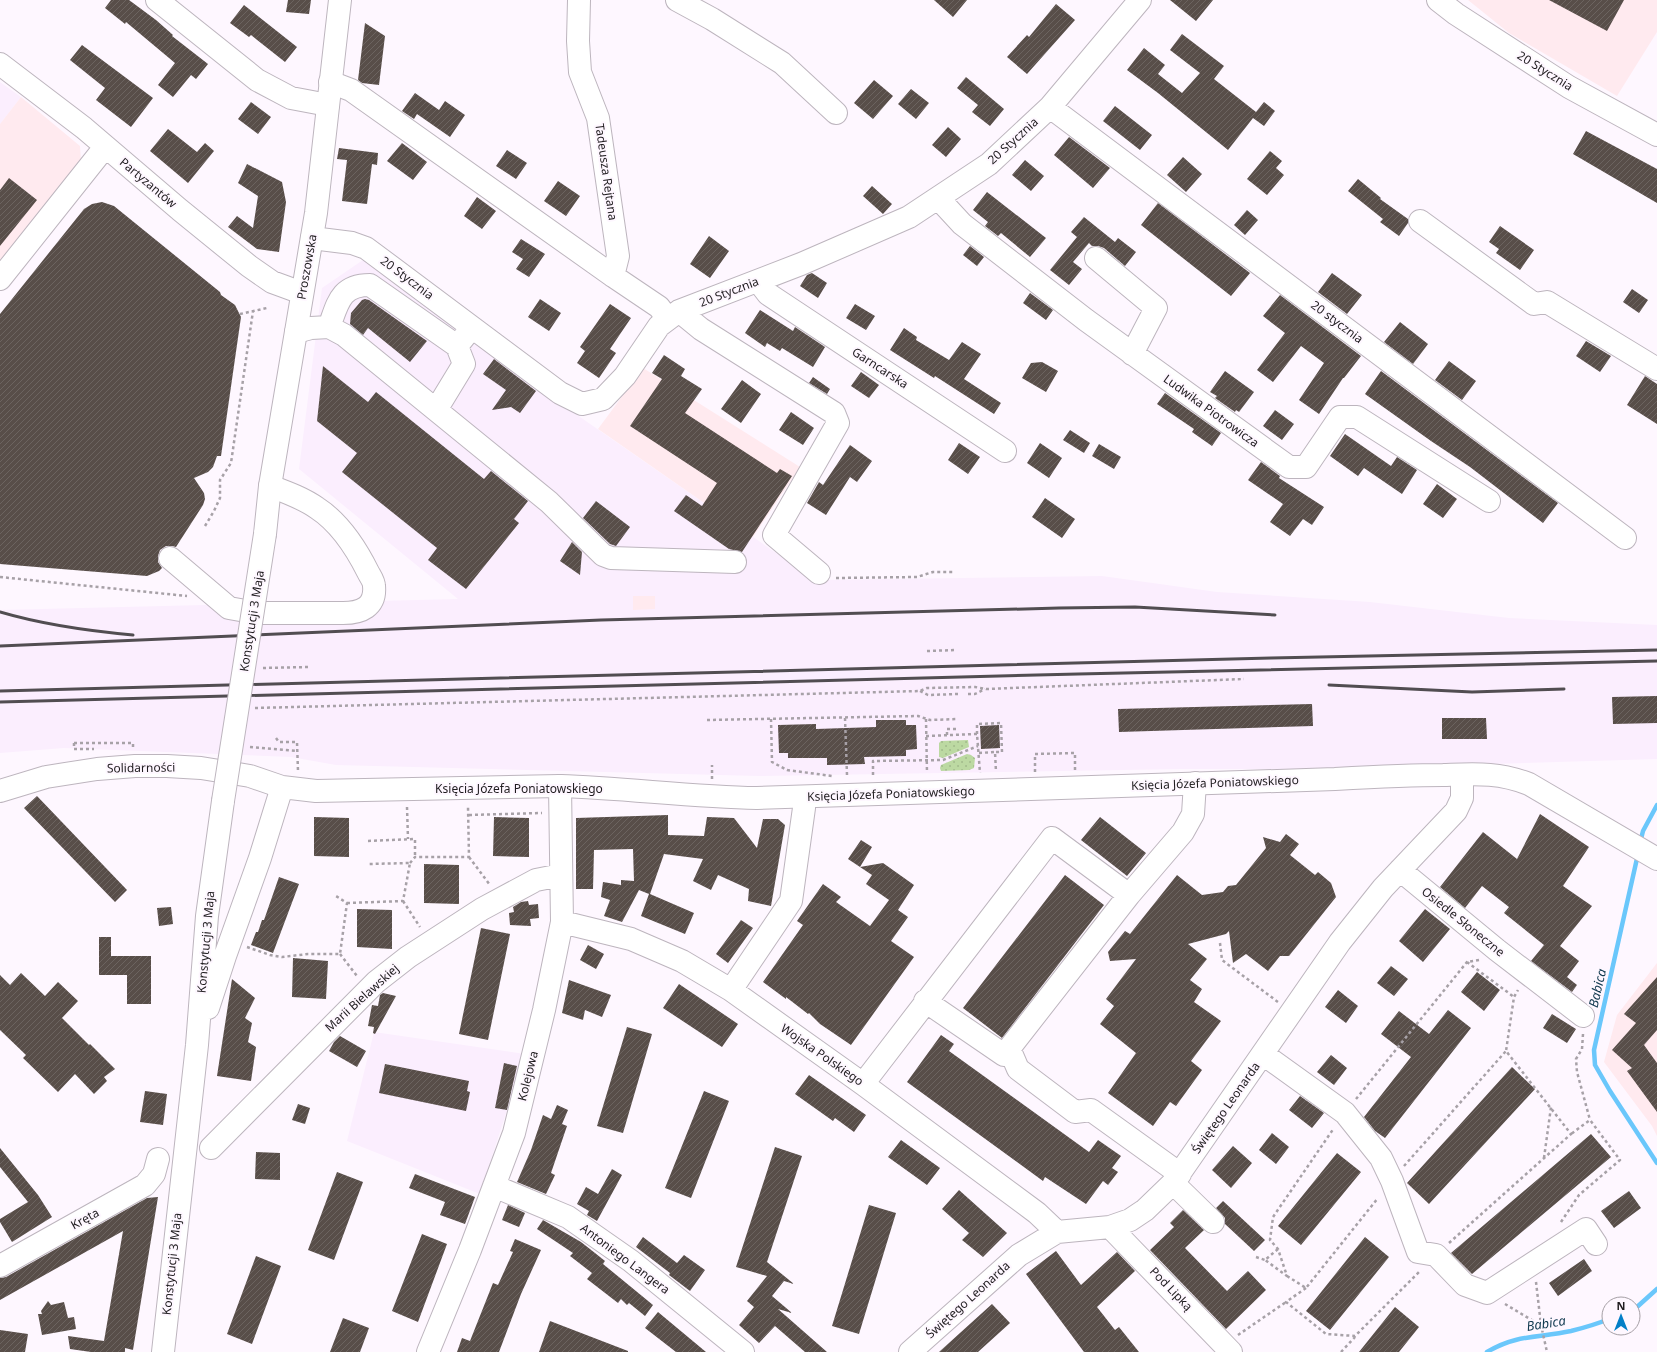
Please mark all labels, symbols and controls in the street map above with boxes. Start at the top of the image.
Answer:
street label: 20 Stycznia [1514,47,1576,94]
street label: 20 Stycznia [984,113,1042,168]
street label: Tadeusza Rejtana [591,122,622,222]
street label: Partyzantów [116,154,181,212]
street label: Proszowska [292,233,321,301]
street label: 20 Stycznia [377,252,437,303]
street label: 20 Stycznia [697,272,761,311]
street label: 20 stycznia [1308,296,1367,347]
street label: Garncarska [849,343,912,392]
street label: Ludwika Piotrowicza [1160,370,1262,451]
street label: Konstytucji 3 Maja [235,569,268,673]
street label: Solidarności [107,758,175,777]
street label: Księcia Józefa Poniatowskiego [1131,771,1299,794]
street label: Księcia Józefa Poniatowskiego [435,780,603,797]
street label: Księcia Józefa Poniatowskiego [807,782,975,805]
street label: Osiedle Słoneczne [1418,883,1509,960]
street label: Konstytucji 3 Maja [193,890,218,994]
street label: Marii Bielawskiej [321,960,402,1035]
water label: Babica [1584,966,1610,1009]
street label: Wojska Polskiego [777,1020,867,1090]
street label: Kolejowa [513,1049,542,1103]
street label: Świętego Leonarda [1188,1059,1264,1157]
street label: Kręta [68,1204,102,1233]
street label: Konstytucji 3 Maja [158,1212,185,1316]
street label: Antoniego Langera [577,1219,673,1298]
street label: Świętego Leonarda [922,1257,1014,1342]
street label: Pod Lipką [1146,1263,1197,1314]
north arrow [1601,1296,1641,1336]
text: N [1617,1298,1625,1313]
water label: Babica [1525,1311,1567,1335]

